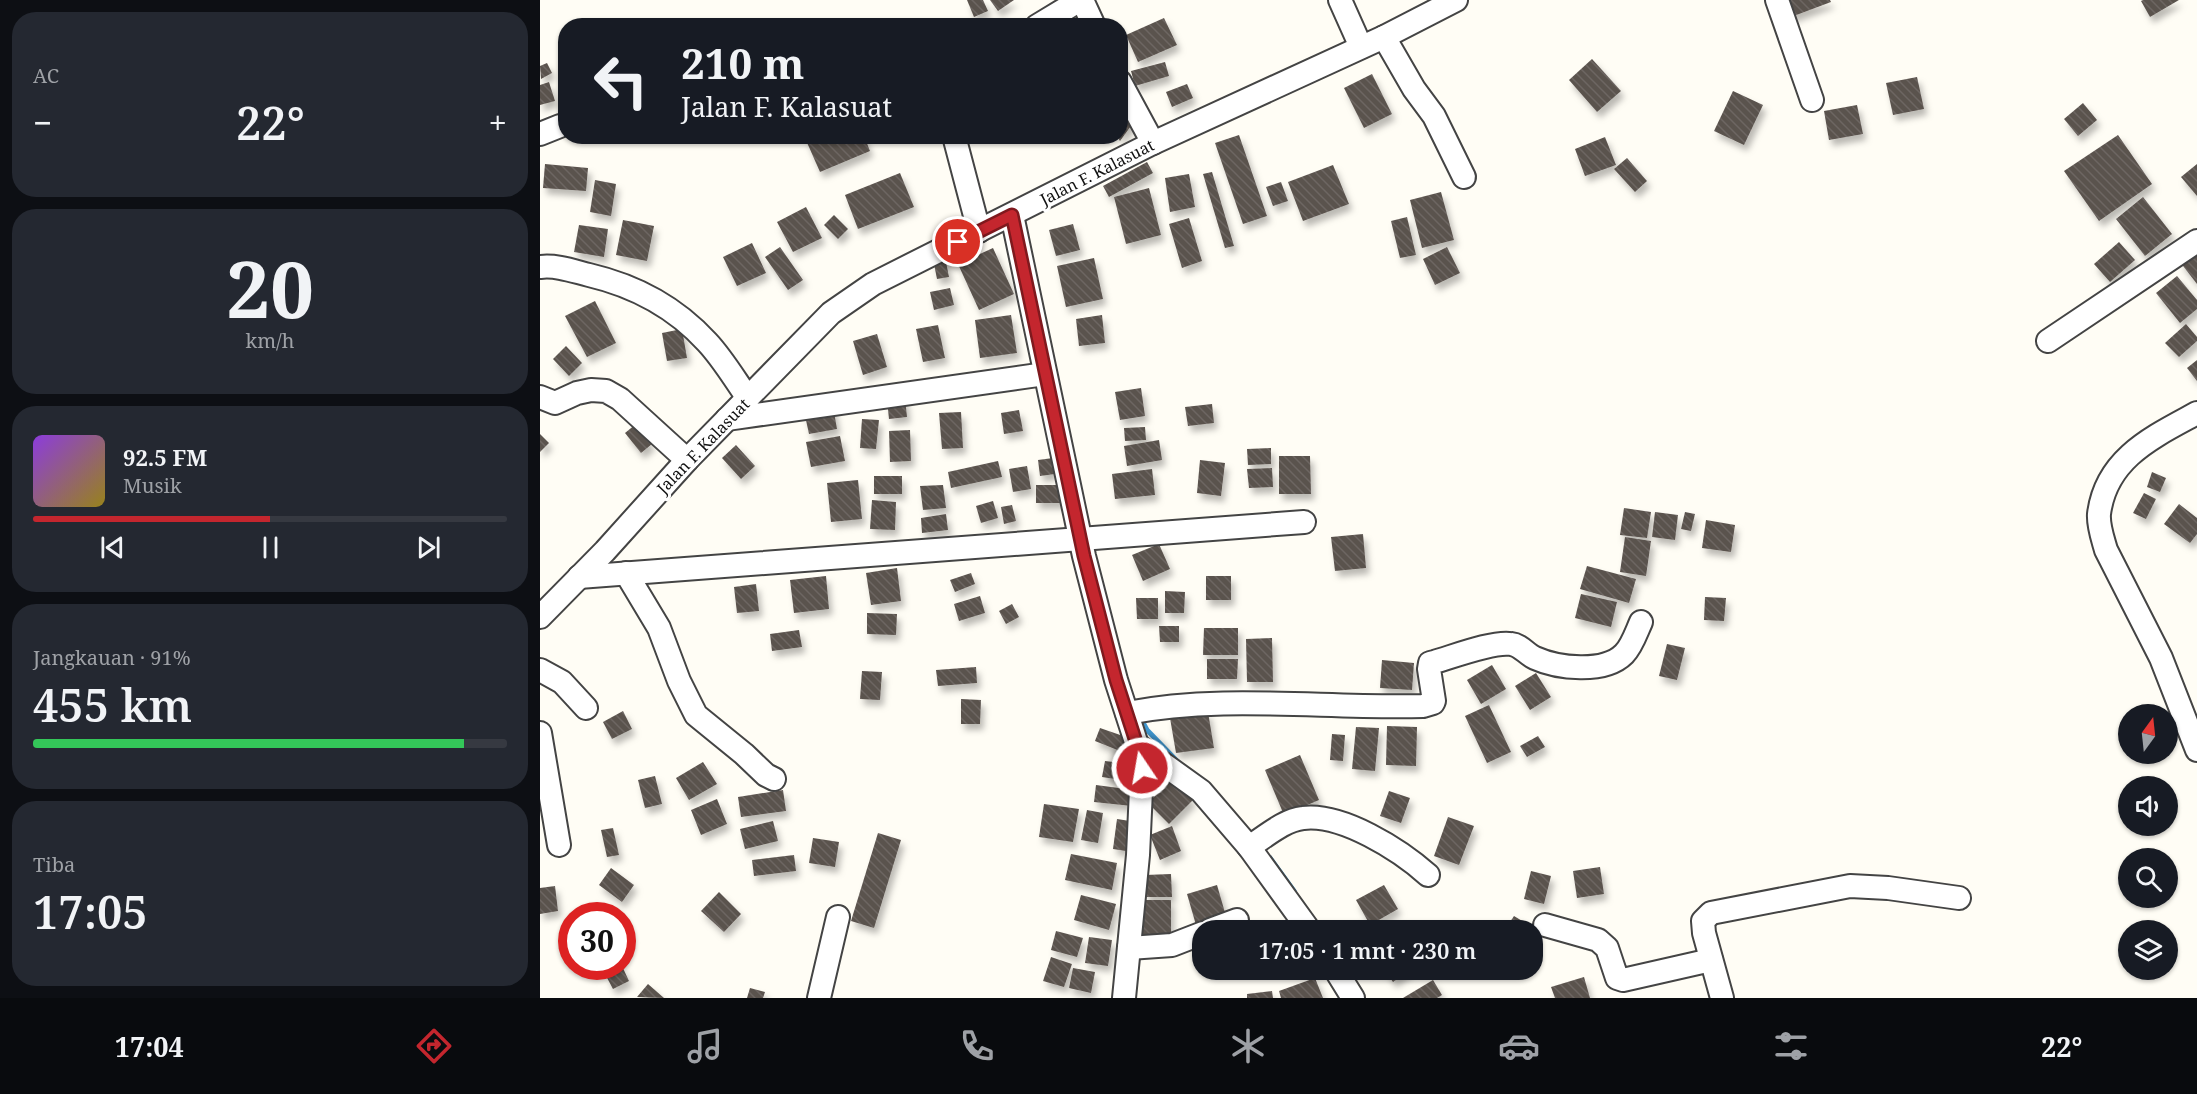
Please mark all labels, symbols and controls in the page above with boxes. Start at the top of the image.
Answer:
text: 210 m [681,34,805,91]
icon: left [582,42,660,120]
text: AC [33,62,59,89]
text: Jalan F. Kalasuat [681,88,892,125]
text: 22° [236,92,305,153]
text: − [33,100,52,145]
text: + [489,100,507,145]
street label: Jalan F. Kalasuat [1035,134,1158,211]
pin [932,216,983,267]
icon: arrive [941,225,974,258]
text: 20 [226,235,314,341]
text: km/h [245,327,295,354]
street label: Jalan F. Kalasuat [651,393,755,499]
text: 92.5 FM [123,442,207,472]
text: Musik [123,472,182,499]
icon: previous [96,531,129,564]
icon: pause [254,531,287,564]
icon: next [412,531,445,564]
text: Jangkauan · 91% [33,644,191,671]
text: 455 km [33,674,192,735]
north arrow [2118,704,2178,764]
map controls [2118,704,2178,980]
position arrow [1110,736,1174,800]
button: sound [2118,776,2178,836]
button: search [2118,848,2178,908]
text: Tiba [33,851,75,878]
text: 17:05 [33,881,148,942]
speed limit sign: 30 [558,902,636,980]
button: layers [2118,920,2178,980]
text: 17:05 · 1 mnt · 230 m [1259,935,1476,965]
icon: directions [413,1025,455,1067]
icon: music [684,1025,726,1067]
icon: phone [956,1025,998,1067]
icon: climate [1227,1025,1269,1067]
icon: car [1498,1025,1540,1067]
icon: filters [1770,1025,1812,1067]
text: 17:04 [115,1028,184,1065]
text: 22° [2041,1028,2082,1065]

